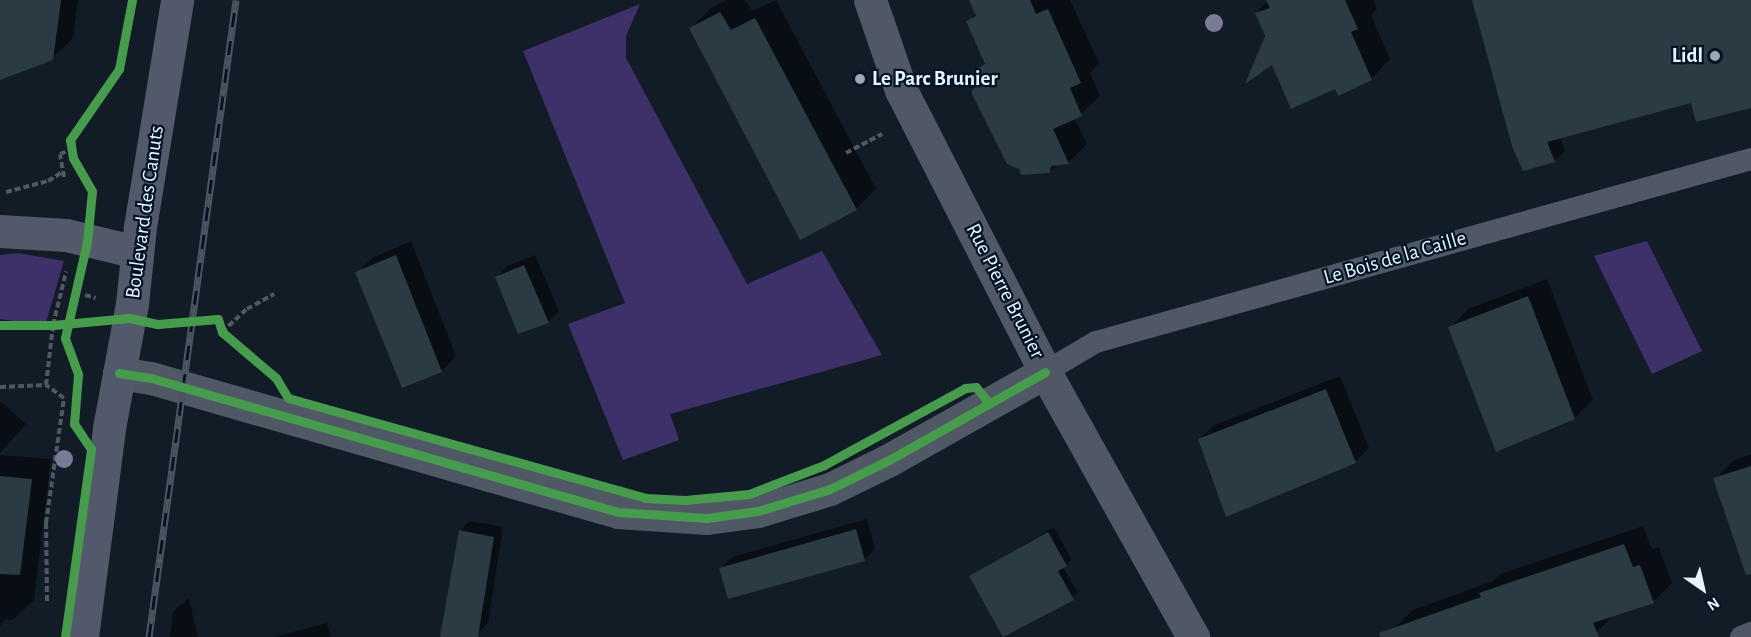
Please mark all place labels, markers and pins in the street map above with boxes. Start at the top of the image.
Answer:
place label: Lidl [1672,43,1703,69]
marker: Lidl [1708,49,1722,63]
place label: Le Parc Brunier [872,66,998,92]
marker: Le Parc Brunier [853,72,867,86]

